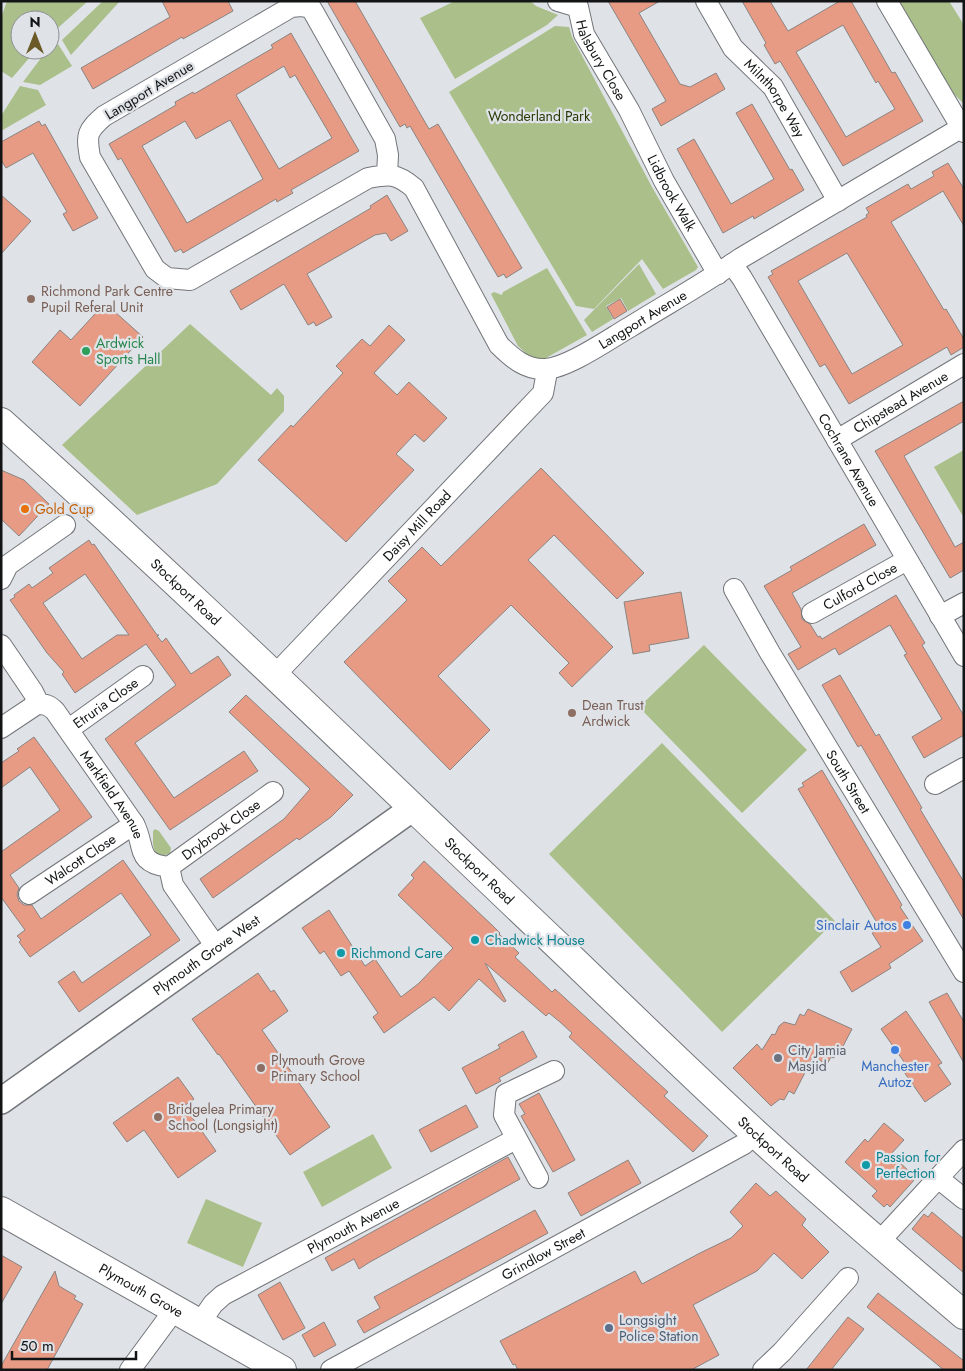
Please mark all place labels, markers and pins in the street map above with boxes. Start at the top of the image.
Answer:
place label: Richmond Park Centre Pupil Referal Unit [41,281,173,317]
marker: Richmond Park Centre Pupil Referal Unit [25,293,37,305]
place label: Ardwick Sports Hall [96,333,160,369]
marker: Ardwick Sports Hall [80,345,92,357]
place label: Gold Cup [35,499,94,519]
marker: Gold Cup [19,503,31,515]
place label: Dean Trust Ardwick [582,695,644,731]
marker: Dean Trust Ardwick [566,707,578,719]
place label: Sinclair Autos [816,915,897,935]
marker: Sinclair Autos [901,919,913,931]
place label: Chadwick House [485,930,585,950]
marker: Chadwick House [469,934,481,946]
place label: Richmond Care [351,943,443,963]
marker: Richmond Care [335,947,347,959]
place label: City Jamia Masjid [788,1040,846,1076]
marker: Manchester Autoz [889,1044,901,1056]
place label: Plymouth Grove Primary School [271,1050,365,1086]
marker: City Jamia Masjid [772,1052,784,1064]
place label: Manchester Autoz [861,1056,929,1092]
marker: Plymouth Grove Primary School [255,1062,267,1074]
place label: Bridgelea Primary School (Longsight) [168,1099,278,1135]
marker: Bridgelea Primary School (Longsight) [152,1111,164,1123]
place label: Passion for Perfection [876,1147,941,1183]
marker: Passion for Perfection [860,1159,872,1171]
place label: Longsight Police Station [619,1310,699,1346]
marker: Longsight Police Station [603,1322,615,1334]

